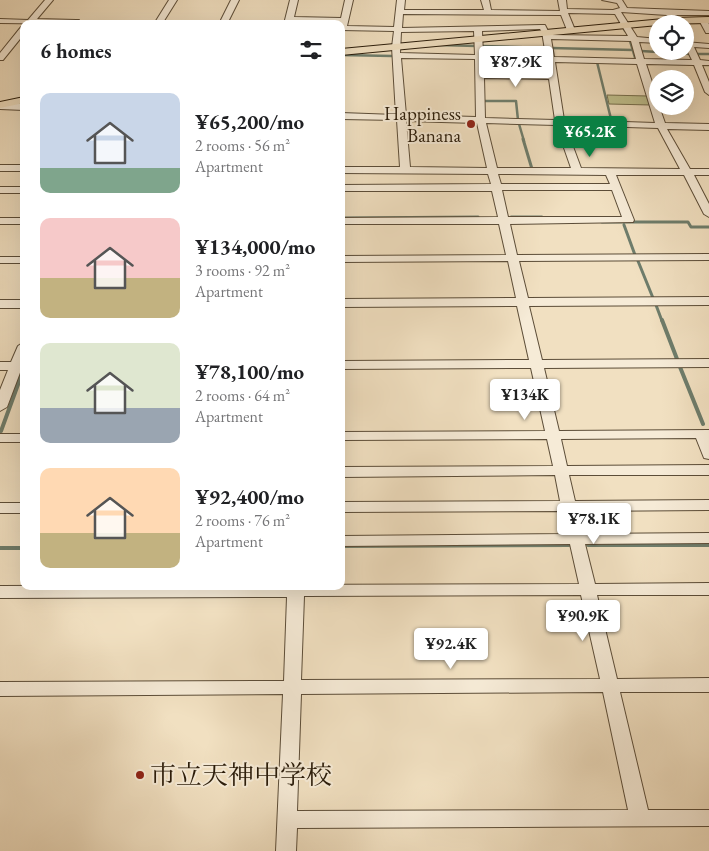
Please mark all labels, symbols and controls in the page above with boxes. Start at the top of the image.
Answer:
map controls [649,15,694,115]
button: locate [649,15,694,60]
icon: filters [297,36,325,64]
text: 6 homes [40,37,112,64]
pin: ¥87.9K [475,46,557,88]
text: ¥87.9K [490,51,542,72]
button: layers [649,70,694,115]
place label: Happiness Banana [384,101,461,148]
text: ¥65,200/mo [195,108,304,135]
icon: home [80,113,140,173]
pin: ¥65.2K [549,116,631,158]
marker: Happiness Banana [465,118,477,130]
text: ¥65.2K [564,121,616,142]
text: 2 rooms · 56 m² [195,135,290,156]
text: Apartment [195,156,263,177]
text: ¥134,000/mo [195,233,315,260]
icon: home [80,238,140,298]
text: 3 rooms · 92 m² [195,260,290,281]
text: Apartment [195,281,263,302]
text: ¥78,100/mo [195,358,304,385]
icon: home [80,363,140,423]
pin: ¥134K [490,378,560,421]
text: ¥134K [501,384,549,405]
text: 2 rooms · 64 m² [195,385,290,406]
text: Apartment [195,406,263,427]
text: ¥92,400/mo [195,483,304,510]
icon: home [80,488,140,548]
pin: ¥78.1K [553,502,635,545]
text: ¥78.1K [568,508,620,529]
text: 2 rooms · 76 m² [195,510,290,531]
text: Apartment [195,531,263,552]
pin: ¥90.9K [542,600,624,642]
text: ¥90.9K [557,605,609,626]
pin: ¥92.4K [410,628,492,670]
text: ¥92.4K [425,633,477,654]
place label: 市立天神中学校 [150,758,332,792]
marker: 市立天神中学校 [134,769,146,781]

